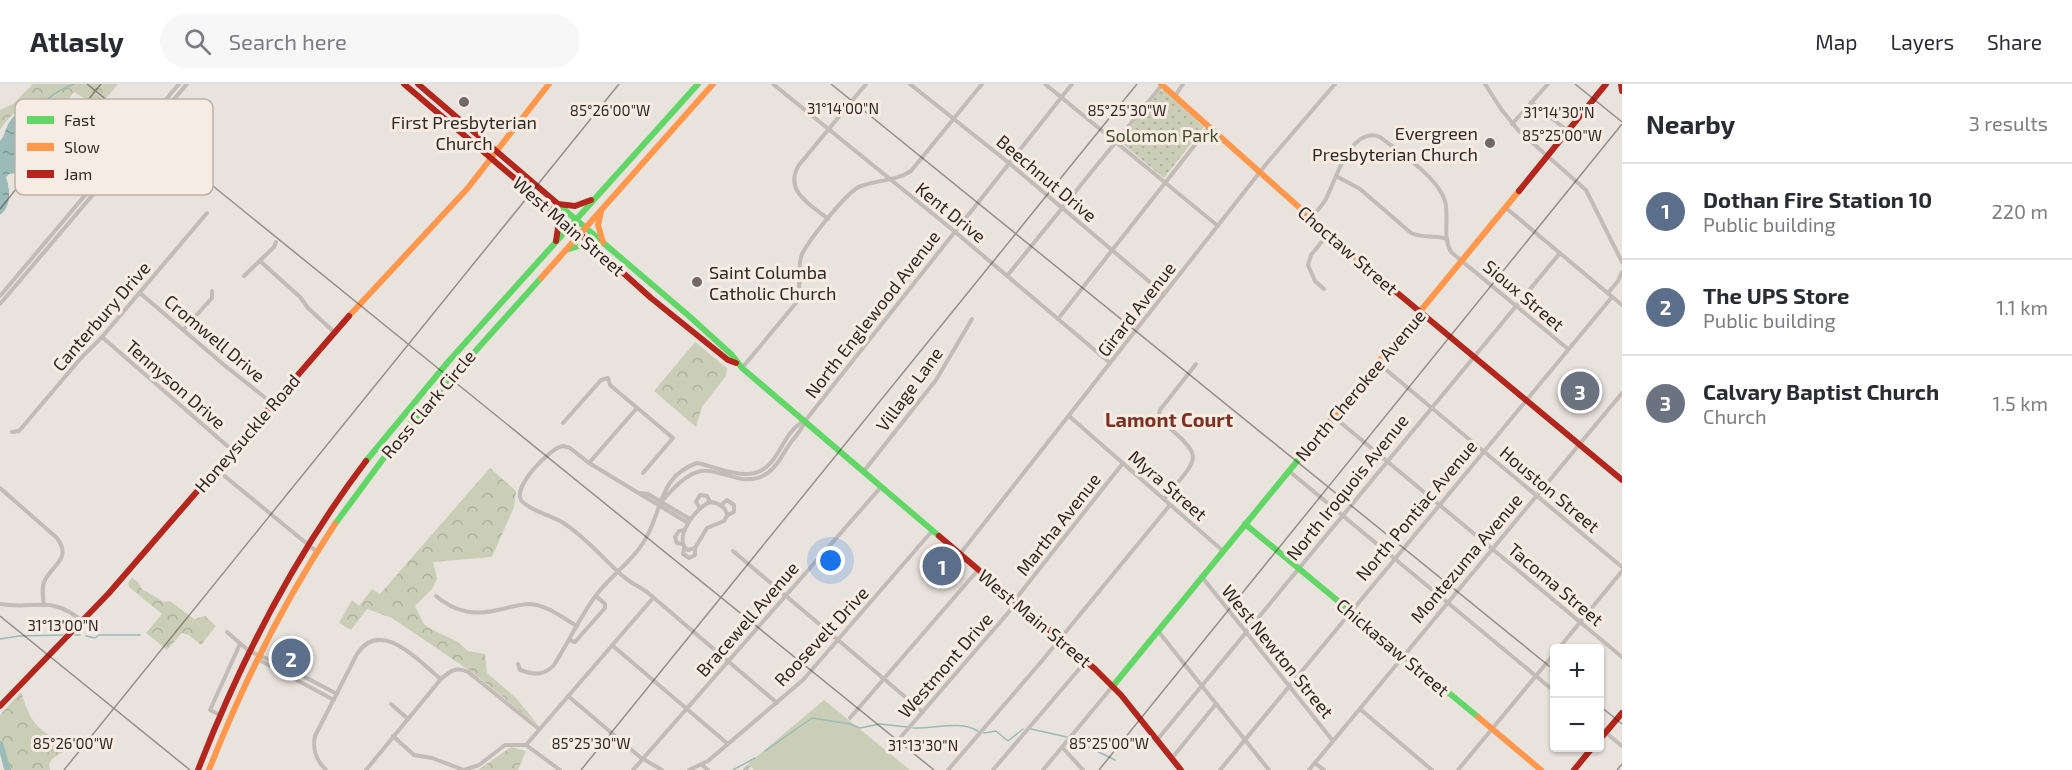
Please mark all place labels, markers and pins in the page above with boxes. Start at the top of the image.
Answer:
marker: First Presbyterian Church [457,95,471,109]
place label: First Presbyterian Church [391,111,537,154]
place label: Evergreen Presbyterian Church [1312,122,1478,165]
marker: Evergreen Presbyterian Church [1483,136,1497,150]
place label: Saint Columba Catholic Church [709,261,837,304]
marker: Saint Columba Catholic Church [690,275,704,289]
pin: 3 [1560,368,1600,414]
pin: 1 [922,544,962,588]
pin: 2 [272,636,310,680]

